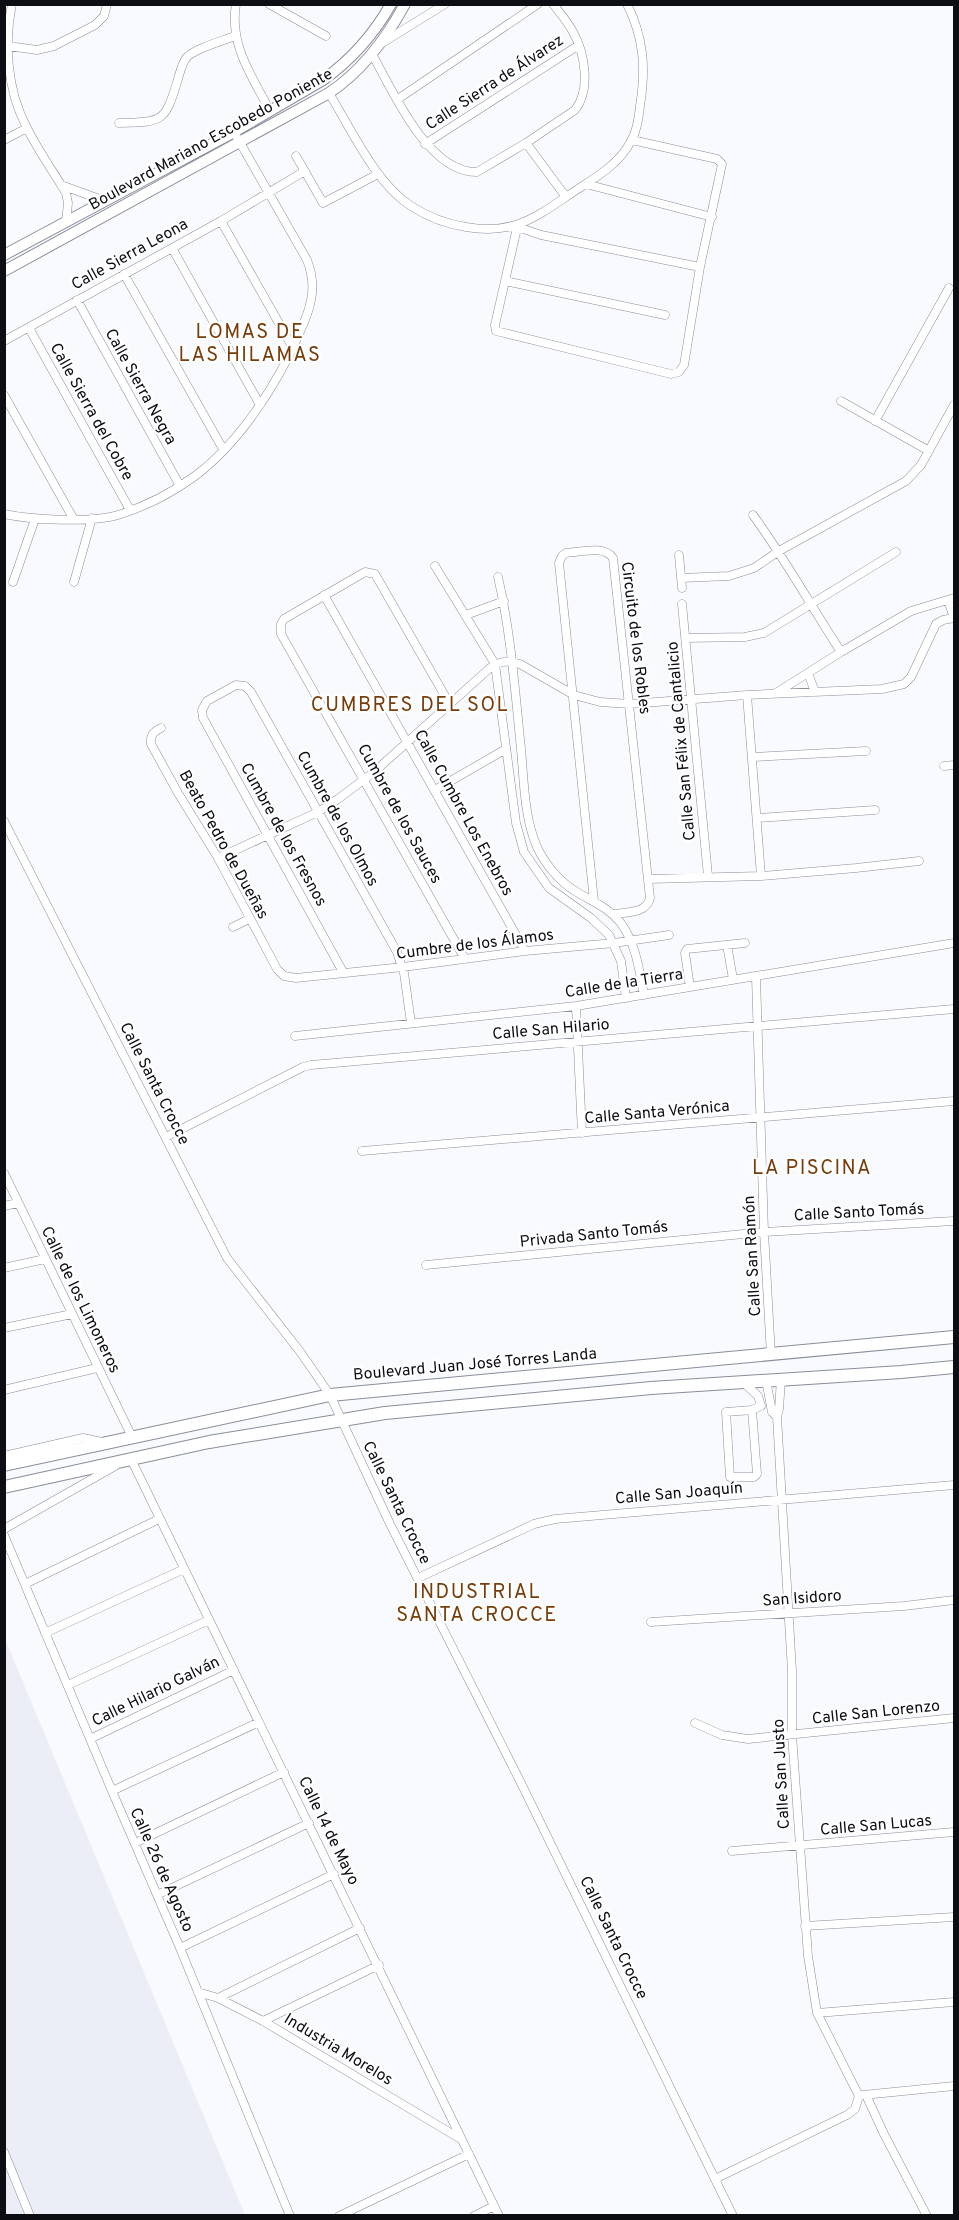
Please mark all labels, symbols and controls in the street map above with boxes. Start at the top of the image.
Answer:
street label: Calle Sierra de Álvarez [421,29,568,135]
street label: Boulevard Mariano Escobedo Poniente [86,64,336,216]
street label: Calle Sierra Leona [68,215,192,295]
district label: LOMAS DE LAS HILAMAS [179,320,321,369]
street label: Calle Sierra Negra [100,325,180,449]
street label: Calle Sierra del Cobre [45,340,137,484]
street label: Circuito de los Robles [616,561,654,715]
street label: Calle San Félix de Cantalicio [663,641,701,841]
district label: CUMBRES DEL SOL [311,693,509,719]
street label: Calle Cumbre Los Enebros [409,726,517,900]
street label: Cumbre de los Sauces [352,741,446,887]
street label: Cumbre de los Olmos [291,748,383,890]
street label: Cumbre de los Fresnos [235,760,331,910]
street label: Beato Pedro de Dueñas [174,767,272,923]
street label: Cumbre de los Álamos [395,923,555,965]
street label: Calle de la Tierra [564,965,684,1003]
street label: Calle San Hilario [491,1015,611,1045]
street label: Calle Santa Crocce [114,1019,194,1149]
street label: Calle Santa Verónica [584,1097,730,1129]
district label: LA PISCINA [752,1156,872,1182]
street label: Calle San Ramón [740,1195,766,1317]
street label: Calle Santo Tomás [793,1200,925,1226]
street label: Privada Santo Tomás [519,1217,669,1253]
street label: Calle de los Limoneros [36,1223,124,1377]
street label: Boulevard Juan José Torres Landa [352,1344,598,1386]
street label: Calle Santa Crocce [357,1438,435,1568]
street label: Calle San Joaquín [614,1478,744,1510]
district label: INDUSTRIAL SANTA CROCCE [396,1580,558,1629]
street label: San Isidoro [762,1586,842,1612]
street label: Calle Hilario Galván [89,1652,223,1732]
street label: Calle San Lorenzo [811,1696,941,1730]
street label: Calle San Justo [769,1718,795,1830]
street label: Calle 14 de Mayo [293,1773,363,1889]
street label: Calle 26 de Agosto [125,1805,197,1935]
street label: Calle San Lucas [819,1811,933,1841]
street label: Calle Santa Crocce [574,1873,652,2003]
street label: Industria Morelos [280,2010,396,2090]

